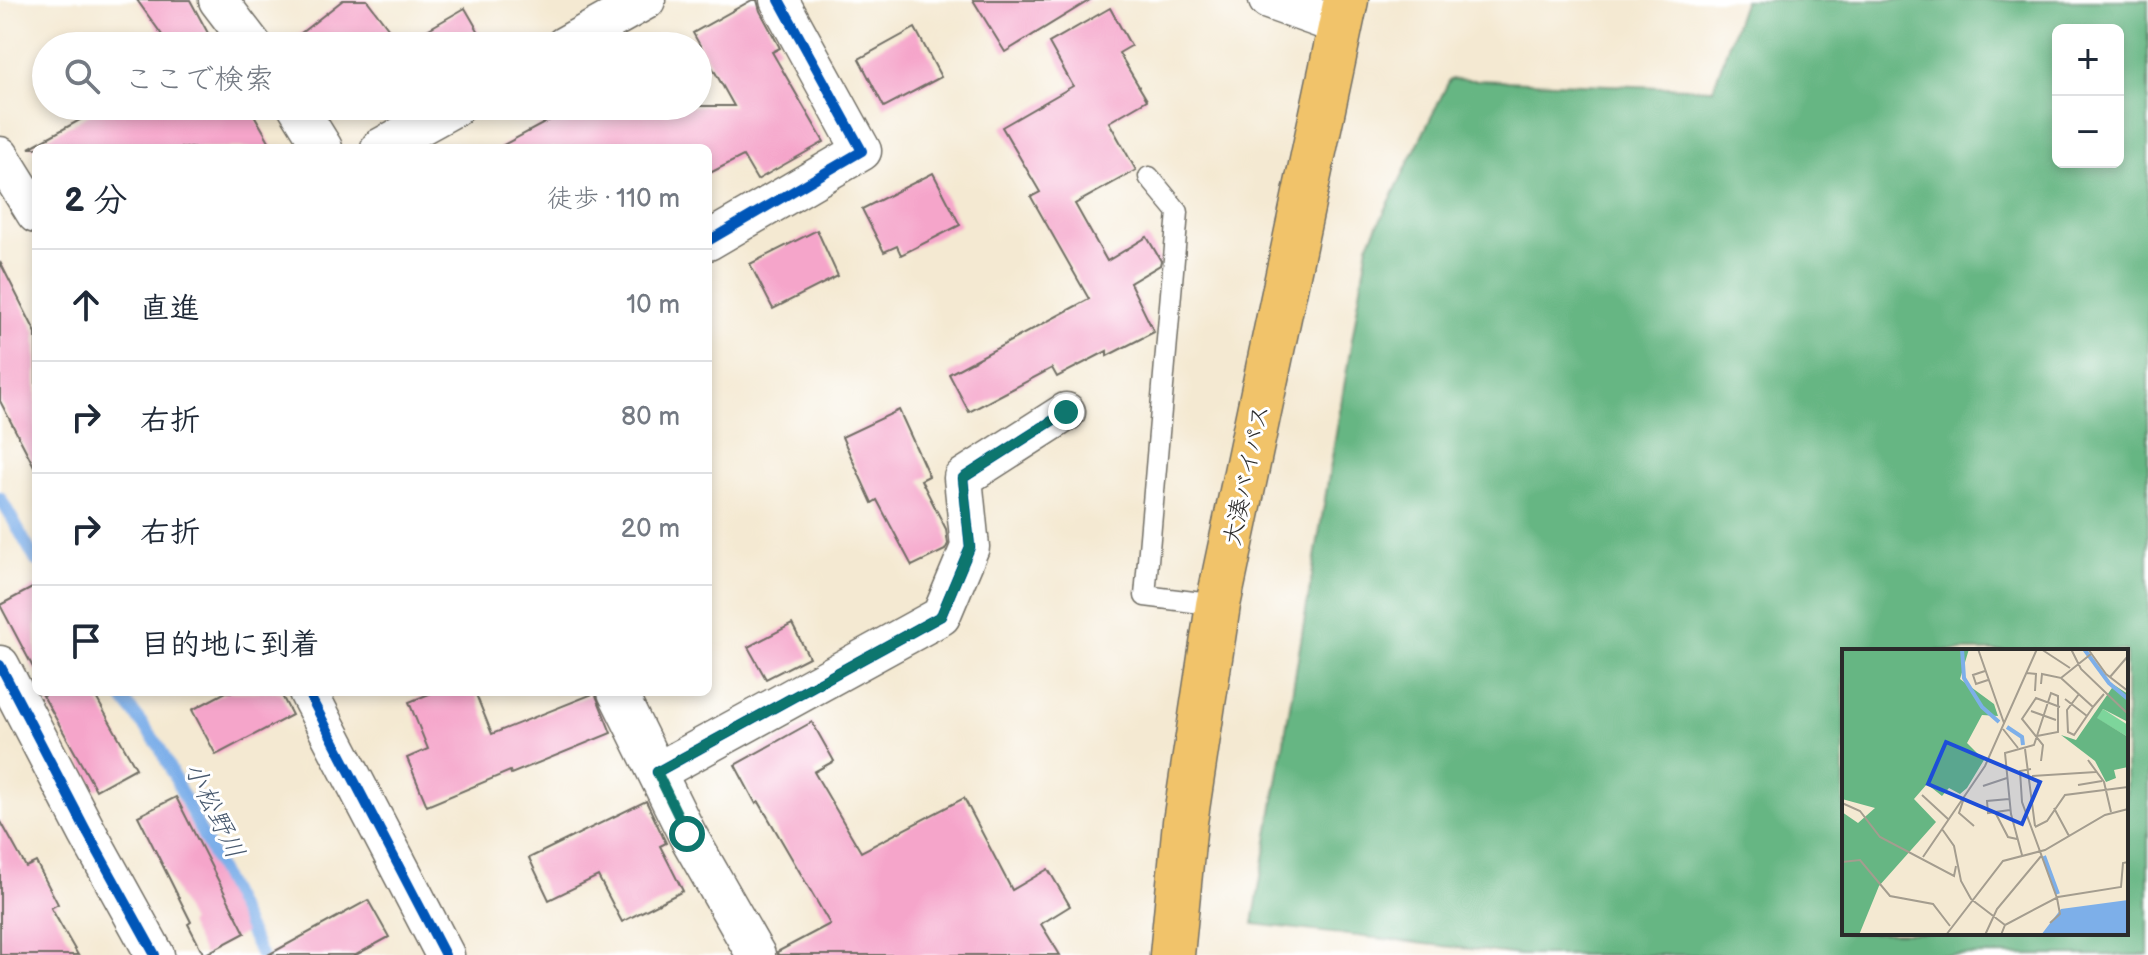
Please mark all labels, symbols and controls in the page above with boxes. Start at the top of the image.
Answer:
map controls [2052,24,2124,168]
button: + [2052,24,2124,96]
search box [32,32,712,120]
icon: search [60,54,104,98]
text: ここで検索 [124,62,274,98]
button: − [2052,96,2124,168]
text: 2 分 [64,180,128,221]
text: 徒歩 · 110 m [547,184,680,215]
icon: ahead [64,283,108,327]
text: 10 m [626,290,680,321]
text: 直進 [140,291,200,327]
route end [1048,394,1084,430]
icon: right [64,395,108,439]
text: 80 m [621,402,680,433]
street label: 大湊バイパス [1217,402,1276,548]
text: 右折 [140,403,200,439]
icon: right [64,507,108,551]
text: 20 m [621,514,680,545]
text: 右折 [140,515,200,551]
icon: arrive [64,619,108,663]
text: 目的地に到着 [140,627,320,663]
inset map [1842,649,2128,935]
water label: 小松野川 [177,757,250,864]
route start [669,816,705,852]

